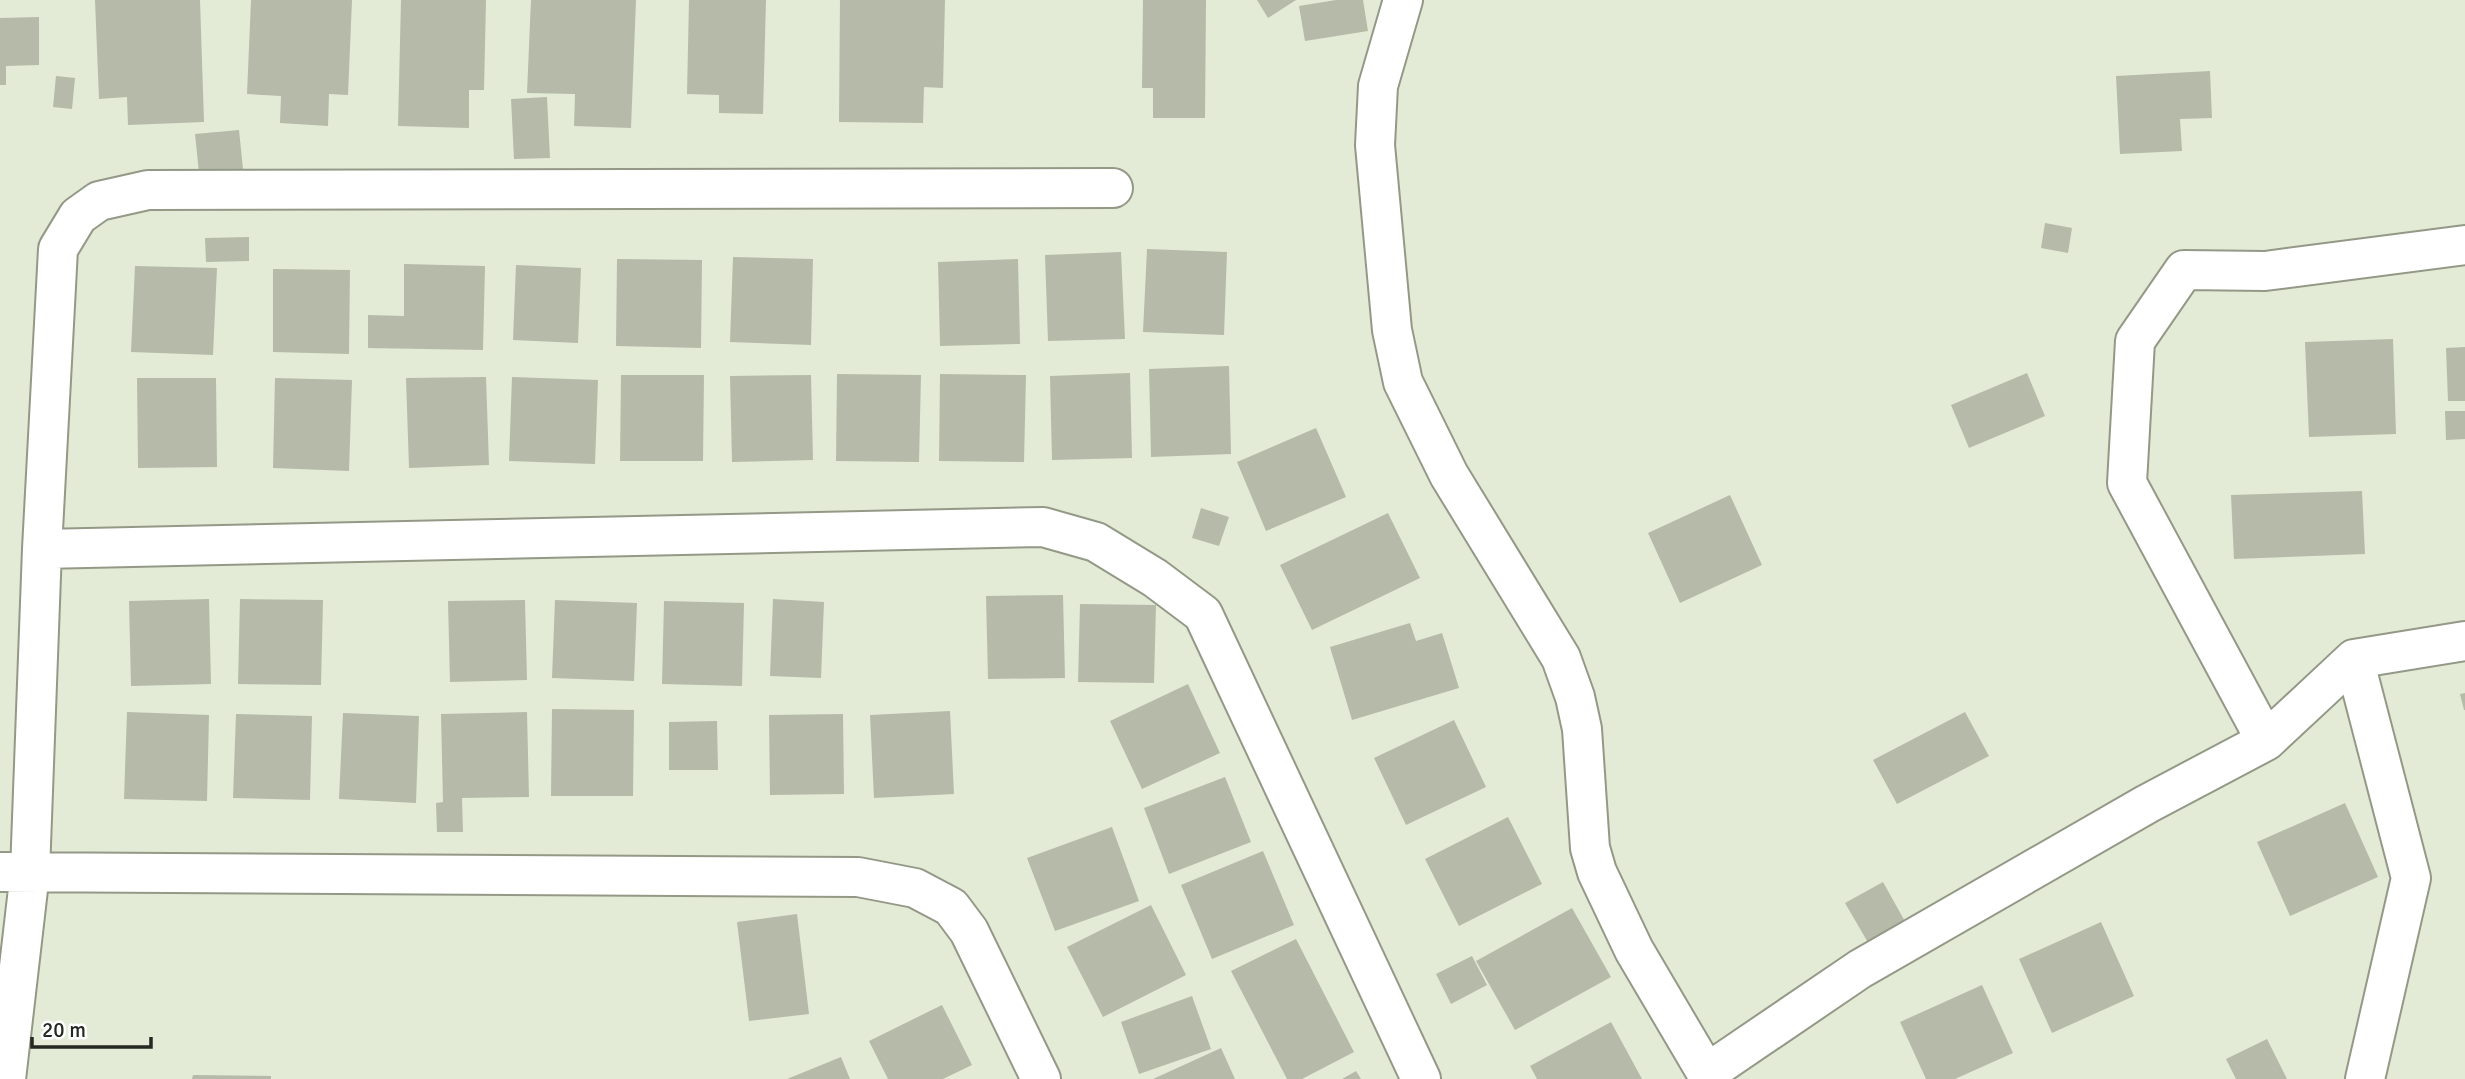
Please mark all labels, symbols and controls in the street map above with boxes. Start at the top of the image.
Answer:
scale bar [32,1006,150,1050]
text: 20 m [42,1017,86,1043]

